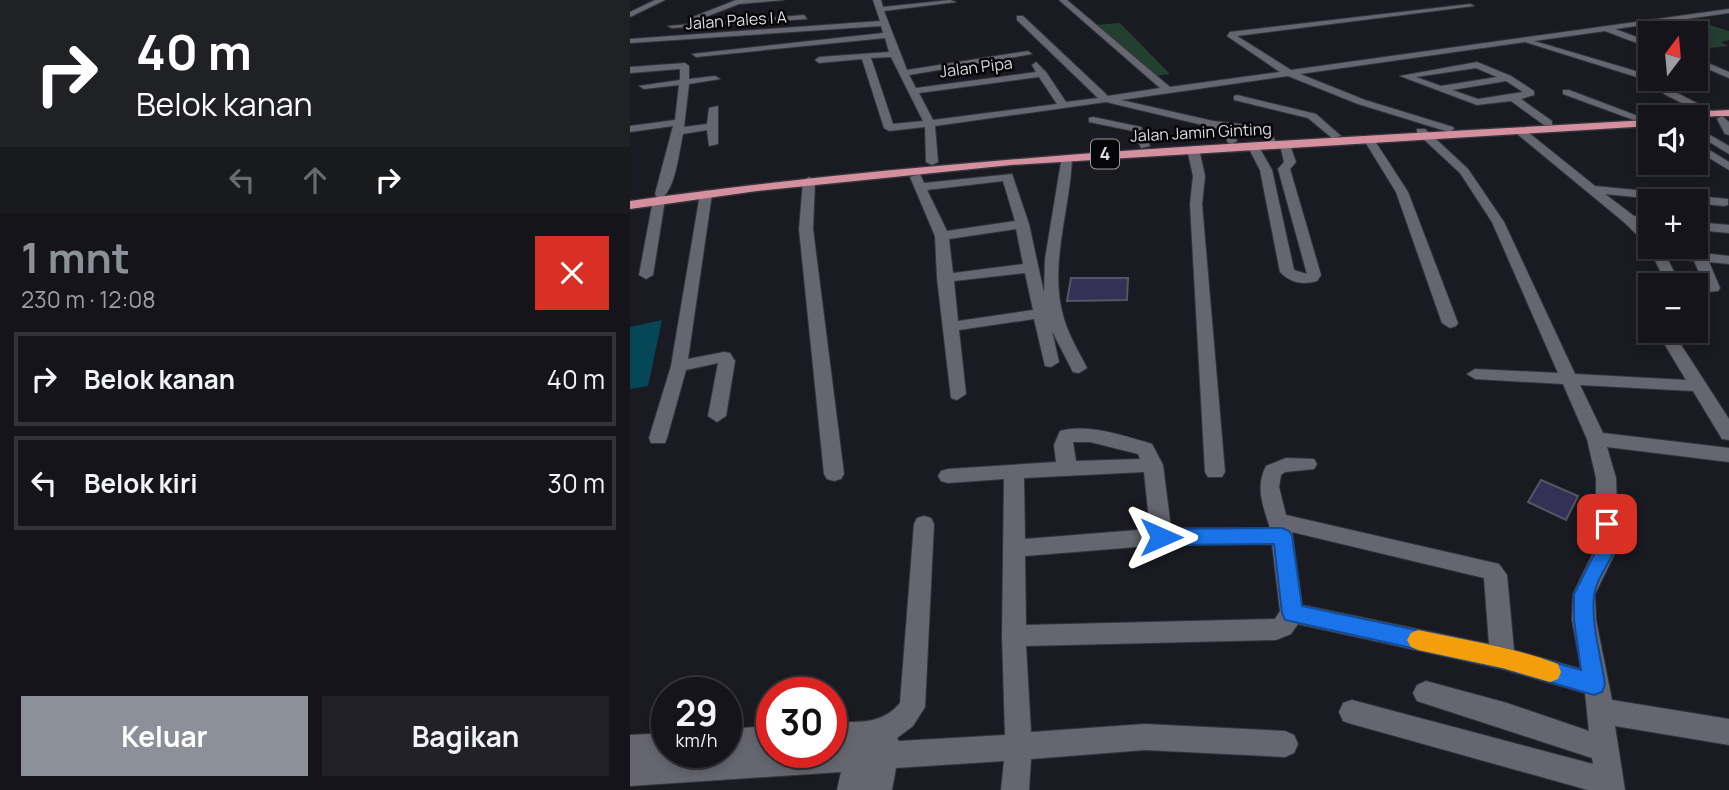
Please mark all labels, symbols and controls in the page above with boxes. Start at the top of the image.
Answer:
street label: Jalan Pales I A [685,5,787,35]
text: 40 m [136,18,252,85]
north arrow [1638,21,1708,91]
map controls [1638,21,1708,343]
icon: right [21,28,112,119]
street label: Jalan Pipa [938,52,1014,82]
text: Belok kanan [136,82,312,126]
button: sound [1638,105,1708,175]
street label: Jalan Jamin Ginting [1130,117,1272,147]
road number: 4 [1091,140,1119,168]
icon: left [223,161,261,199]
icon: ahead [296,161,334,199]
icon: right [369,161,407,199]
button: + [1638,189,1708,259]
text: 1 mnt [21,228,130,286]
button: close [535,236,609,310]
button: − [1638,273,1708,343]
text: 230 m · 12:08 [21,283,156,315]
icon: right [25,360,63,398]
text: Belok kanan [84,361,235,397]
text: 40 m [547,361,605,397]
icon: left [25,464,63,502]
text: Belok kiri [84,465,198,501]
text: 30 m [548,465,605,501]
pin [1577,494,1637,554]
position arrow [1124,500,1198,574]
icon: arrive [1588,505,1626,543]
speed limit sign: 30 [756,677,847,768]
text: 29 [675,689,718,737]
button: Keluar [21,696,308,776]
button: Bagikan [322,696,609,776]
text: km/h [676,728,717,752]

